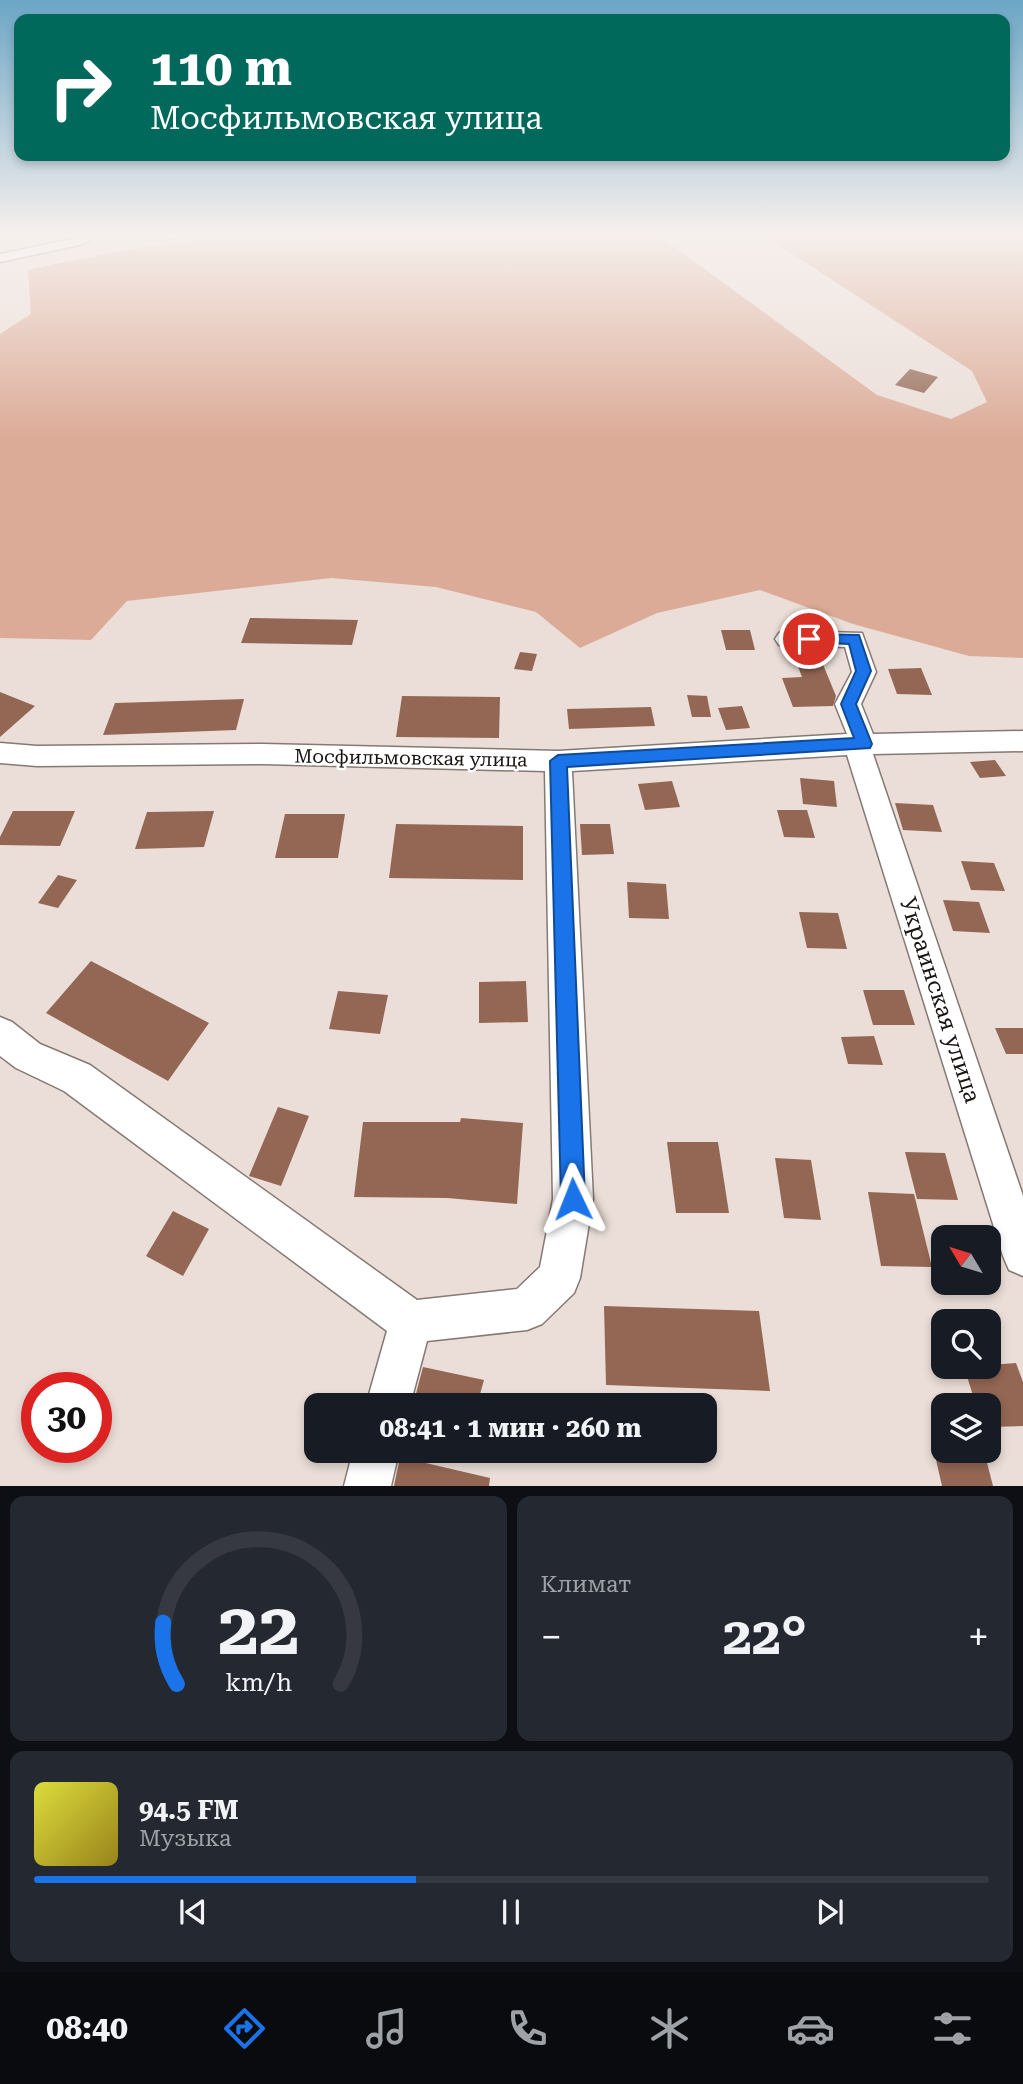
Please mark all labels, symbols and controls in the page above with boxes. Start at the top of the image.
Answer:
text: 110 m [150,40,292,97]
icon: right [35,42,126,133]
text: Мосфильмовская улица [150,99,543,137]
pin [779,609,839,669]
icon: arrive [790,620,828,658]
street label: Мосфильмовская улица [294,744,528,772]
street label: Украинская улица [894,894,986,1107]
position arrow [536,1162,610,1236]
north arrow [931,1225,1001,1295]
map controls [931,1225,1001,1463]
button: search [931,1309,1001,1379]
speed limit sign: 30 [21,1372,112,1463]
button: layers [931,1393,1001,1463]
text: 08:41 · 1 мин · 260 m [380,1413,641,1443]
text: Климат [541,1571,631,1598]
text: 22 [217,1588,299,1673]
text: 22° [723,1606,807,1667]
text: − [541,1615,562,1659]
text: + [968,1615,989,1659]
text: km/h [225,1668,292,1697]
text: 94.5 FM [139,1795,239,1825]
text: Музыка [139,1825,231,1852]
icon: previous [174,1893,212,1931]
icon: pause [492,1893,530,1931]
icon: next [811,1893,849,1931]
icon: directions [220,2004,269,2053]
icon: music [362,2004,411,2053]
icon: phone [503,2004,552,2053]
icon: climate [645,2004,694,2053]
icon: car [786,2004,835,2053]
icon: filters [928,2004,977,2053]
text: 08:40 [46,2009,128,2047]

